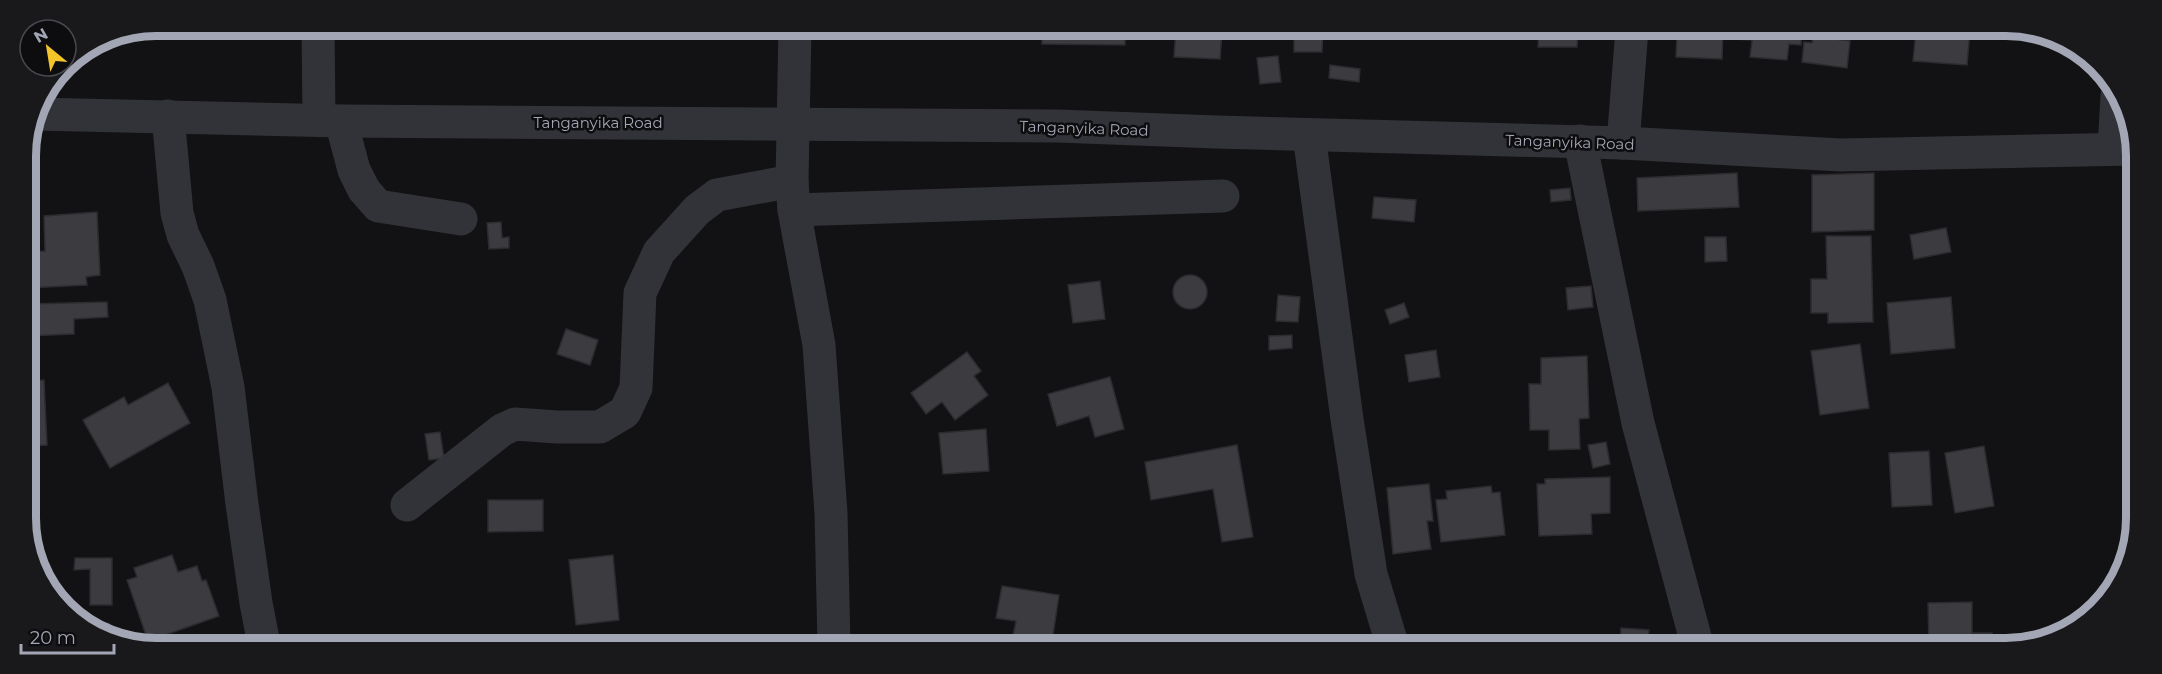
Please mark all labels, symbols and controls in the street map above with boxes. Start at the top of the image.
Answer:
north arrow [18,18,78,78]
text: N [30,24,51,47]
street label: Tanganyika Road [533,113,663,132]
street label: Tanganyika Road [1019,116,1149,140]
street label: Tanganyika Road [1505,130,1635,154]
scale bar [21,617,114,655]
text: 20 m [30,627,76,649]

